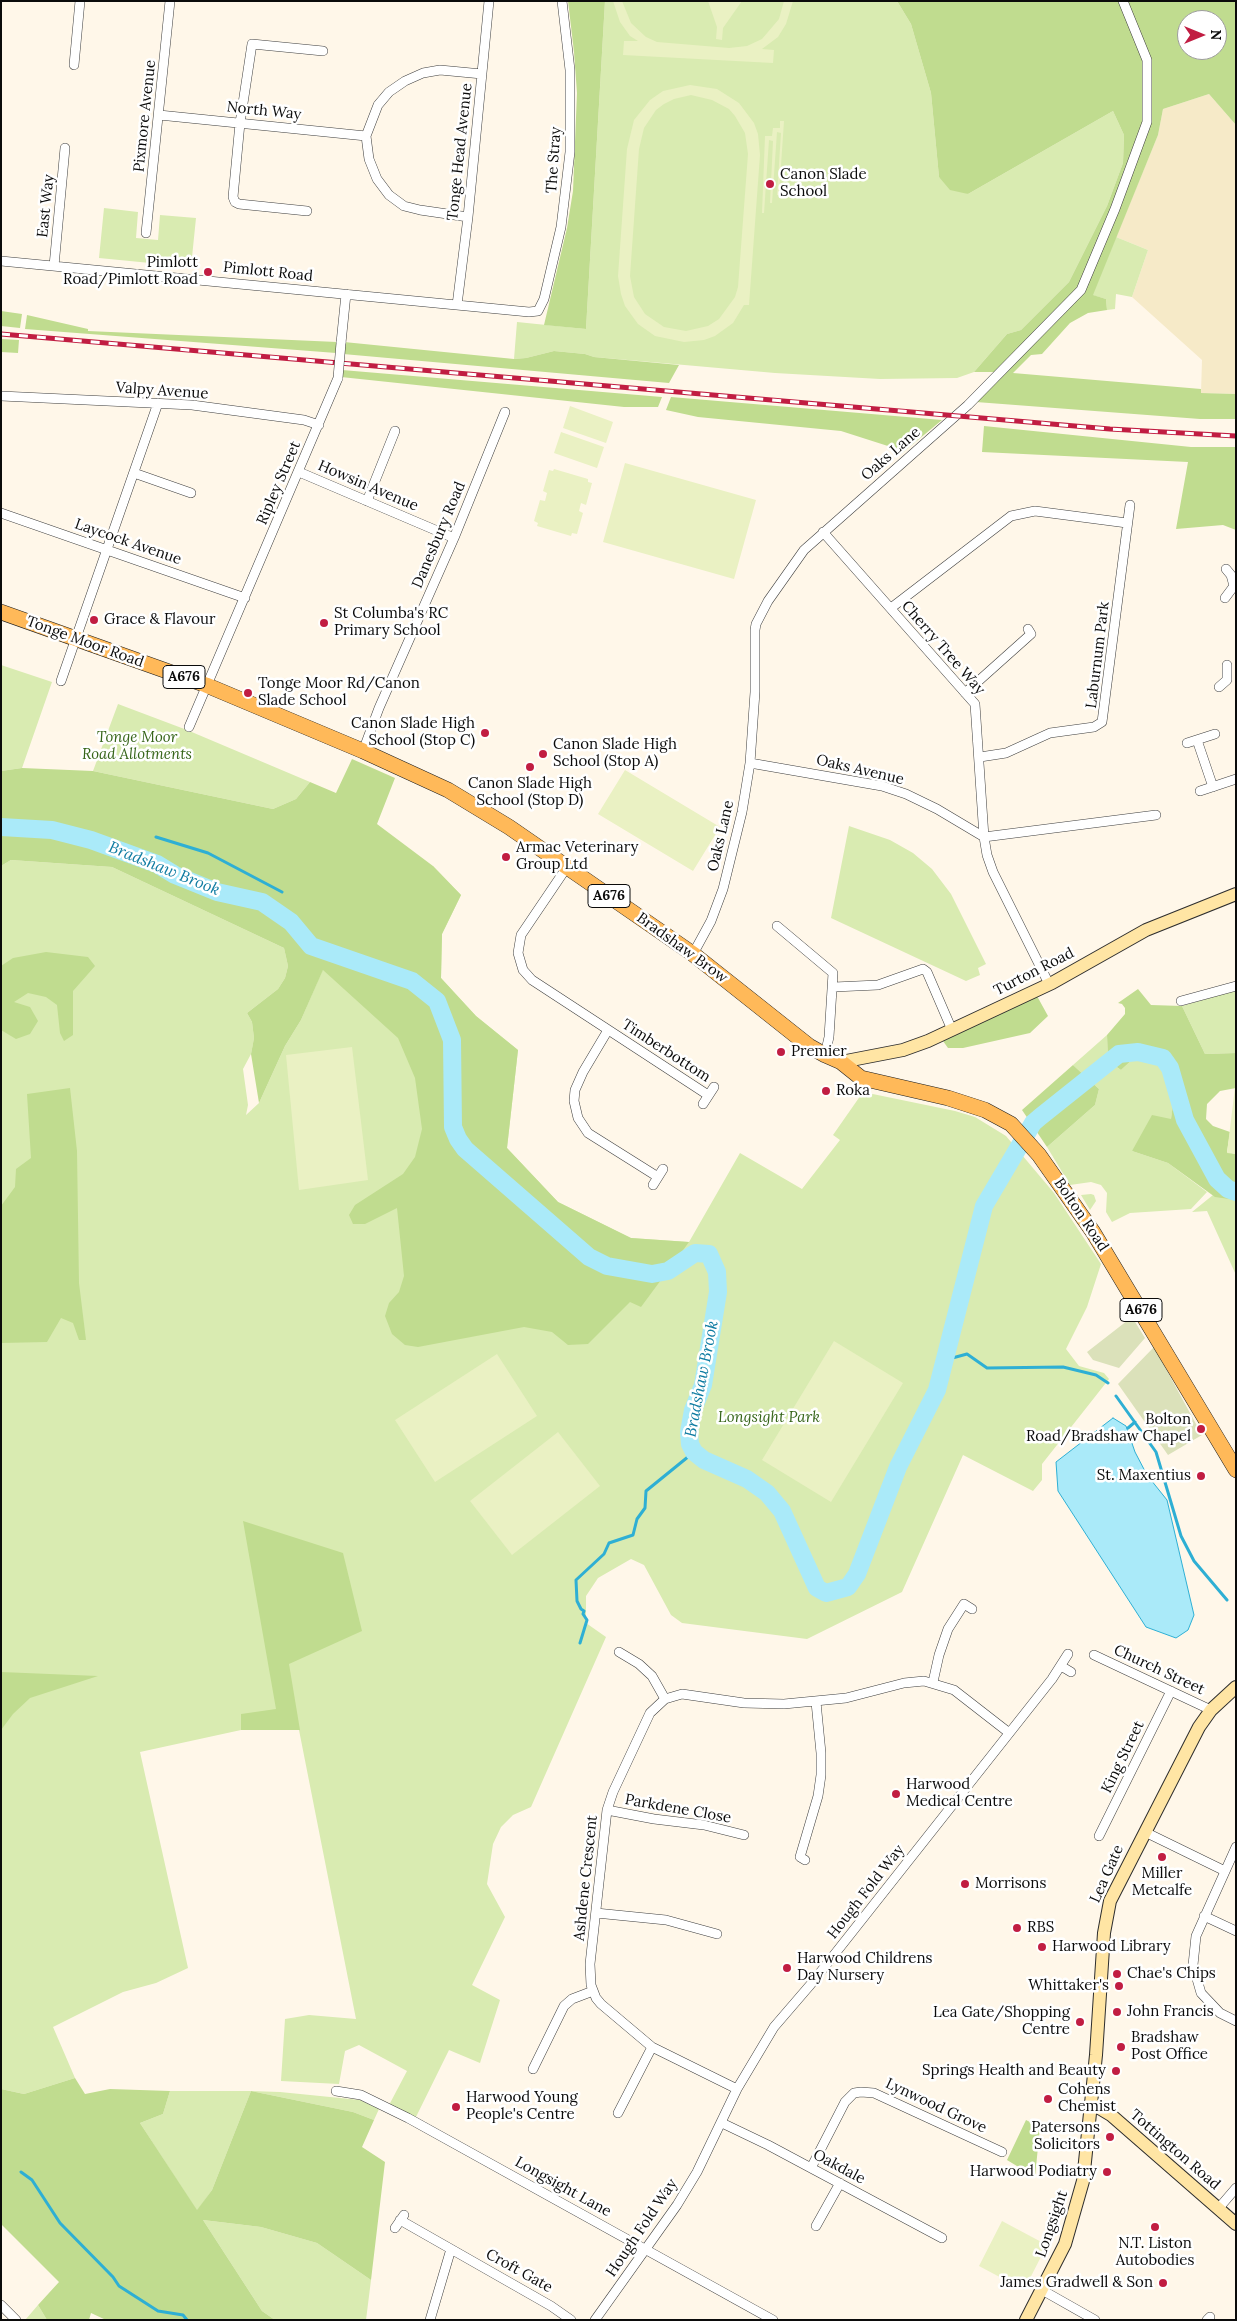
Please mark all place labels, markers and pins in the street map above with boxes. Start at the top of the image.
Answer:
place label: Canon Slade School [780,166,867,201]
marker: Canon Slade School [764,178,776,190]
place label: Pimlott Road/Pimlott Road [63,254,198,289]
marker: Pimlott Road/Pimlott Road [202,266,214,278]
place label: St Columba's RC Primary School [334,605,448,640]
place label: Grace & Flavour [104,611,215,629]
marker: Grace & Flavour [88,614,100,626]
marker: St Columba's RC Primary School [318,617,330,629]
place label: Tonge Moor Rd/Canon Slade School [258,675,420,710]
marker: Tonge Moor Rd/Canon Slade School [242,687,254,699]
place label: Canon Slade High School (Stop C) [351,715,475,750]
marker: Canon Slade High School (Stop C) [479,727,491,739]
place label: Canon Slade High School (Stop A) [553,736,677,771]
marker: Canon Slade High School (Stop A) [537,748,549,760]
marker: Canon Slade High School (Stop D) [524,761,536,773]
place label: Canon Slade High School (Stop D) [468,775,592,810]
place label: Armac Veterinary Group Ltd [516,839,638,874]
marker: Armac Veterinary Group Ltd [500,851,512,863]
place label: Premier [791,1043,847,1061]
marker: Premier [775,1046,787,1058]
place label: Roka [836,1082,870,1100]
marker: Roka [820,1085,832,1097]
place label: Bolton Road/Bradshaw Chapel [1026,1411,1191,1446]
marker: Bolton Road/Bradshaw Chapel [1195,1423,1207,1435]
place label: St. Maxentius [1097,1467,1191,1485]
marker: St. Maxentius [1195,1470,1207,1482]
place label: Harwood Medical Centre [906,1776,1013,1811]
marker: Harwood Medical Centre [890,1788,902,1800]
marker: Miller Metcalfe [1156,1851,1168,1863]
place label: Miller Metcalfe [1132,1865,1192,1900]
place label: Morrisons [975,1875,1046,1893]
marker: Morrisons [959,1878,971,1890]
place label: RBS [1027,1919,1054,1937]
marker: RBS [1011,1922,1023,1934]
place label: Harwood Library [1052,1938,1171,1956]
marker: Harwood Library [1036,1941,1048,1953]
place label: Harwood Childrens Day Nursery [797,1950,933,1985]
marker: Harwood Childrens Day Nursery [781,1962,793,1974]
place label: Chae's Chips [1127,1965,1216,1983]
marker: Chae's Chips [1111,1968,1123,1980]
place label: Whittaker's [1028,1977,1109,1995]
marker: Whittaker's [1113,1980,1125,1992]
place label: John Francis [1127,2003,1214,2021]
place label: Lea Gate/Shopping Centre [933,2004,1070,2039]
marker: John Francis [1111,2006,1123,2018]
marker: Lea Gate/Shopping Centre [1074,2016,1086,2028]
place label: Bradshaw Post Office [1131,2029,1208,2064]
marker: Bradshaw Post Office [1115,2041,1127,2053]
place label: Springs Health and Beauty [922,2062,1106,2080]
marker: Springs Health and Beauty [1110,2065,1122,2077]
place label: Cohens Chemist [1058,2081,1116,2116]
place label: Harwood Young People's Centre [466,2089,578,2124]
marker: Cohens Chemist [1042,2093,1054,2105]
marker: Harwood Young People's Centre [450,2101,462,2113]
place label: Patersons Solicitors [1031,2119,1100,2154]
marker: Patersons Solicitors [1104,2131,1116,2143]
place label: Harwood Podiatry [970,2163,1097,2181]
marker: Harwood Podiatry [1101,2166,1113,2178]
marker: N.T. Liston Autobodies [1149,2221,1161,2233]
place label: N.T. Liston Autobodies [1116,2235,1194,2270]
place label: James Gradwell & Son [1000,2274,1153,2292]
marker: James Gradwell & Son [1157,2277,1169,2289]

